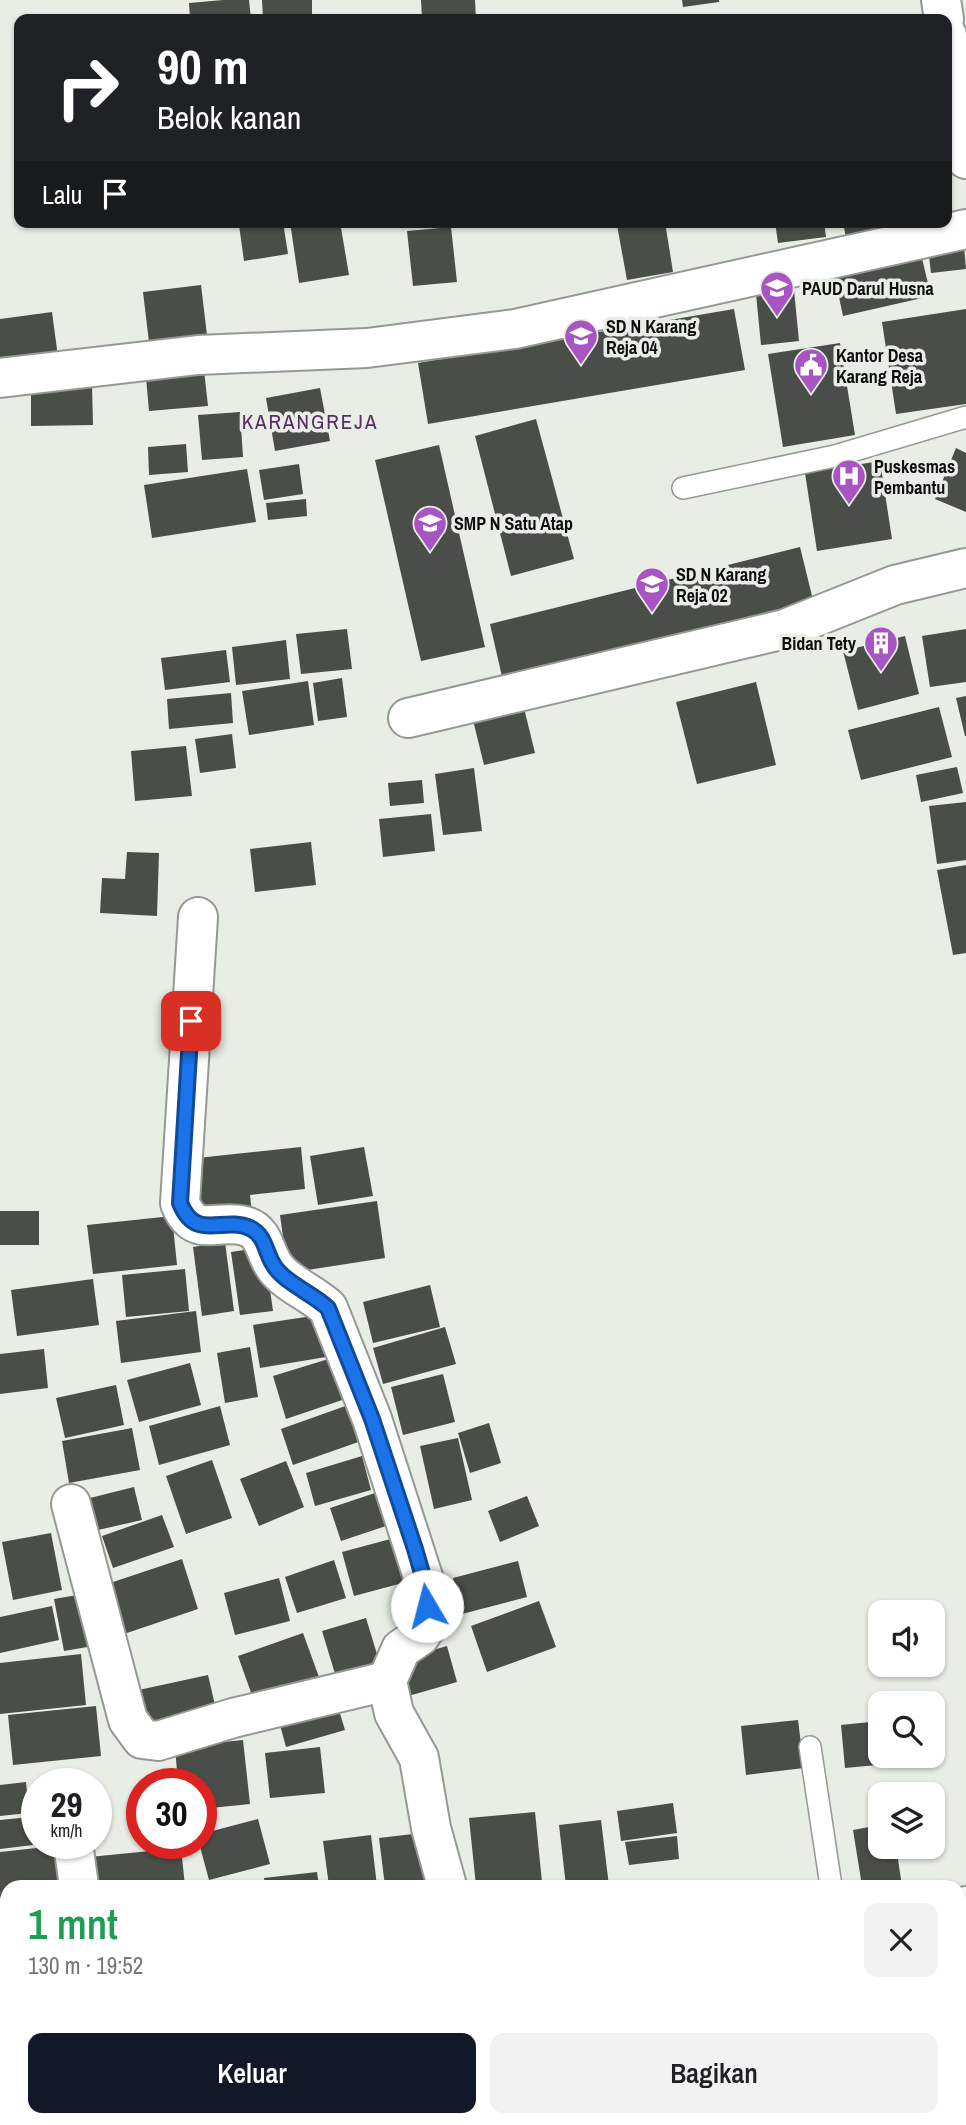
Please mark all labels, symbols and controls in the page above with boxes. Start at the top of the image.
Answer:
text: 90 m [157,33,249,99]
icon: right [42,42,133,133]
text: Belok kanan [157,96,301,139]
icon: arrive [96,175,134,213]
text: Lalu [42,177,82,212]
school or university icon: PAUD Darul Husna [758,269,796,318]
place label: PAUD Darul Husna [802,276,935,301]
place label: SD N Karang Reja 04 [606,314,696,360]
school or university icon: SD N Karang Reja 04 [562,317,600,366]
place label: Kantor Desa Karang Reja [836,343,924,389]
public building icon: Kantor Desa Karang Reja [792,346,830,395]
district label: KARANGREJA [242,407,378,436]
place label: Puskesmas Pembantu [874,454,955,500]
hospital icon: Puskesmas Pembantu [830,457,868,506]
school or university icon: SMP N Satu Atap [411,504,449,553]
place label: SMP N Satu Atap [454,511,573,536]
place label: SD N Karang Reja 02 [676,562,766,608]
school or university icon: SD N Karang Reja 02 [633,565,671,614]
building icon: Bidan Tety [862,624,900,673]
place label: Bidan Tety [782,631,857,656]
pin [161,991,221,1051]
icon: arrive [172,1002,210,1040]
position arrow [390,1569,464,1643]
map controls [868,1600,945,1859]
button: sound [868,1600,945,1677]
button: search [868,1691,945,1768]
speed limit sign: 30 [126,1768,217,1859]
text: 29 [51,1781,82,1828]
button: layers [868,1782,945,1859]
text: km/h [51,1818,83,1843]
text: 1 mnt [28,1896,118,1952]
button: close [864,1903,938,1977]
text: 130 m · 19:52 [28,1950,143,1981]
button: Keluar [28,2033,476,2113]
button: Bagikan [490,2033,938,2113]

